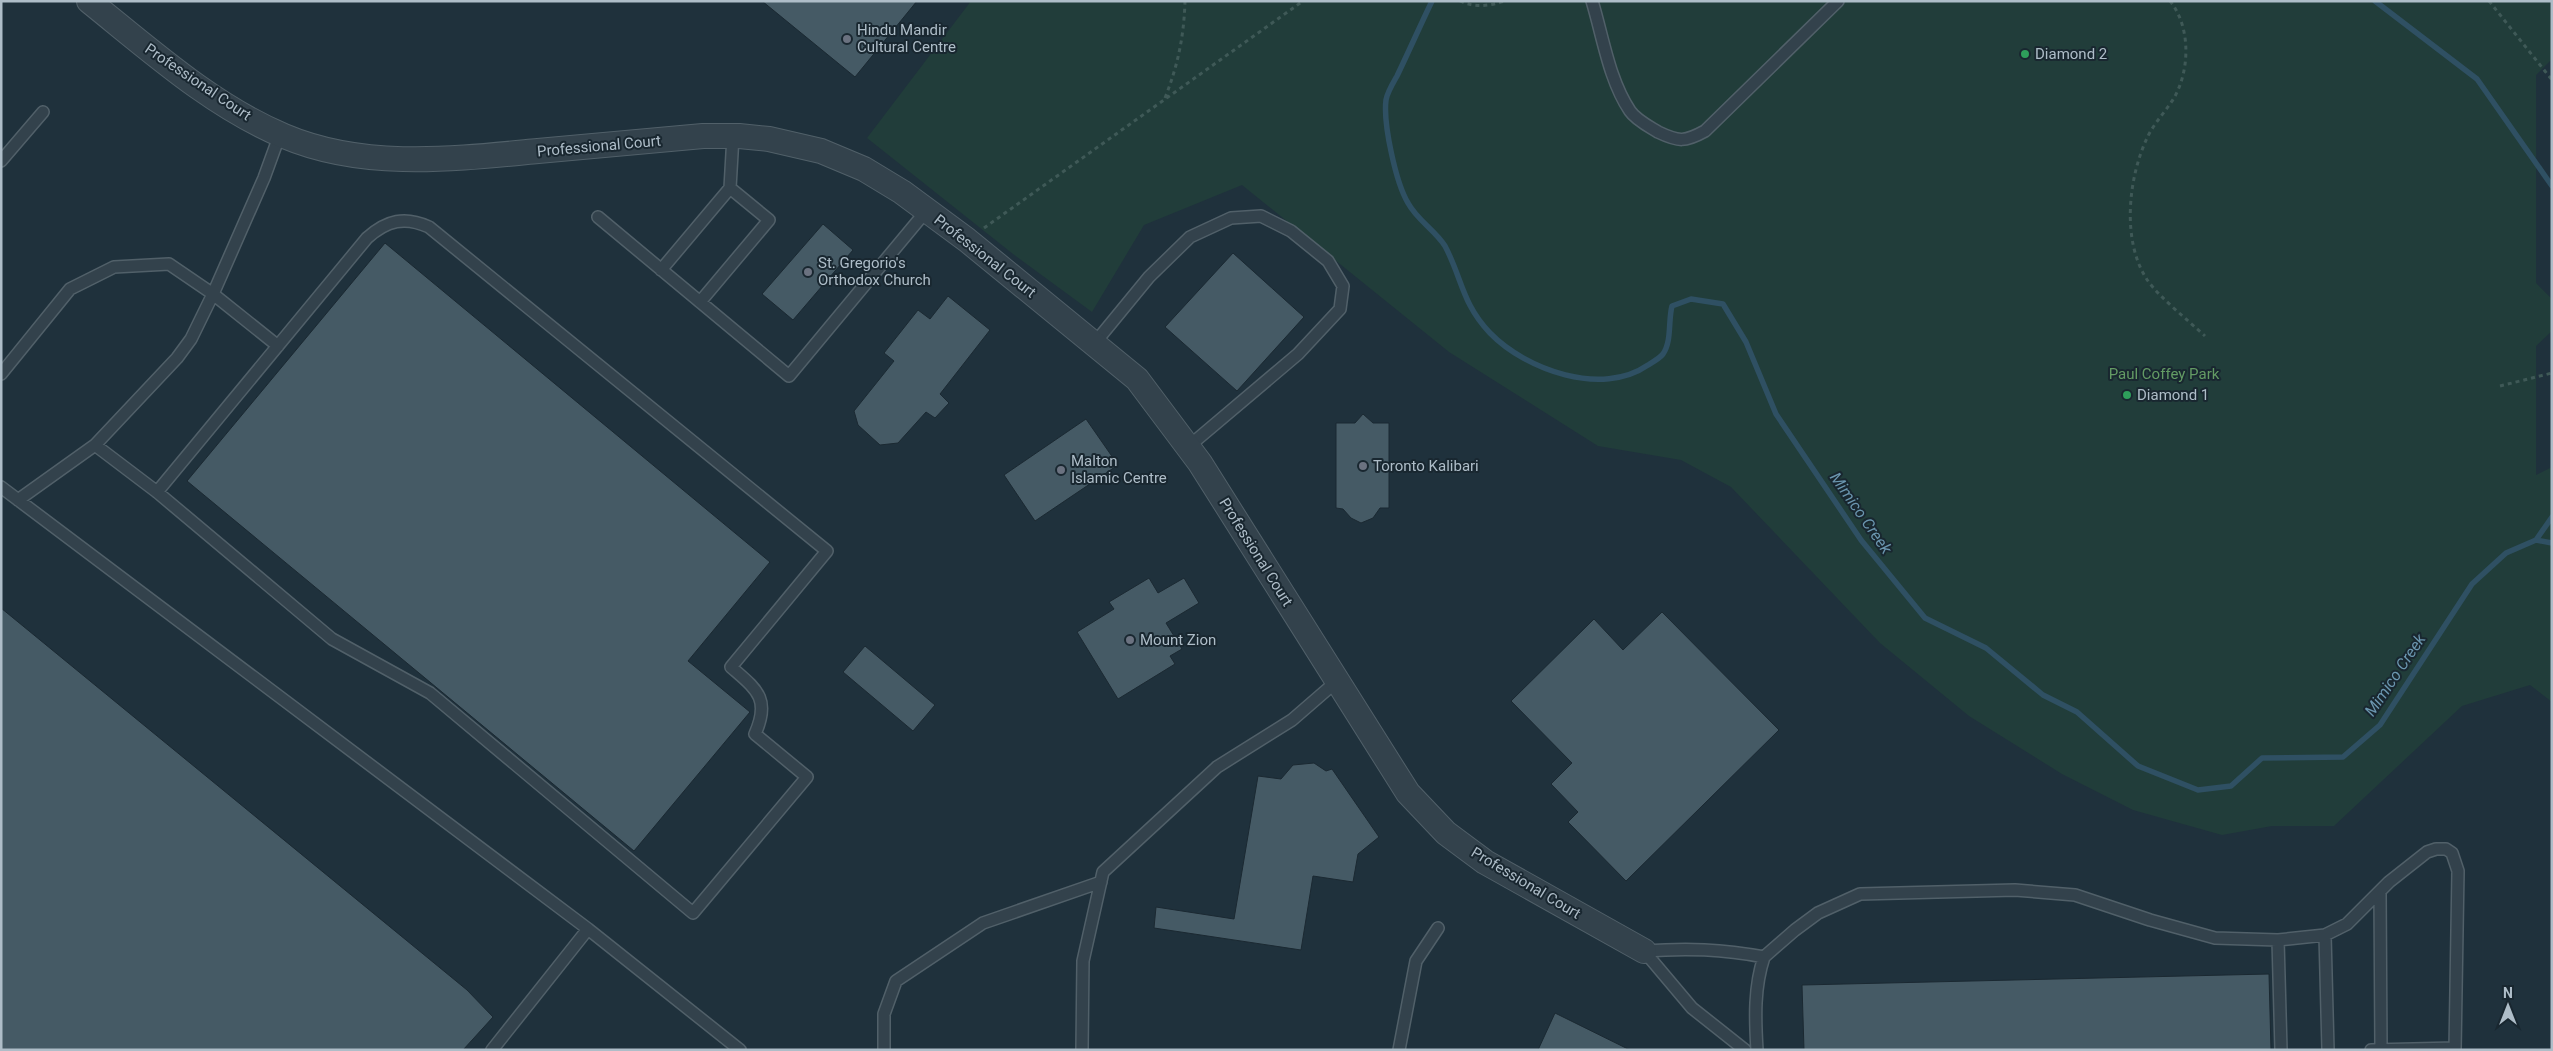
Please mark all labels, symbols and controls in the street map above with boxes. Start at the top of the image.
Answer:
place label: Hindu Mandir Cultural Centre [857,21,956,56]
marker: Hindu Mandir Cultural Centre [841,33,853,45]
street label: Professional Court [141,40,255,124]
place label: Diamond 2 [2035,45,2107,63]
marker: Diamond 2 [2019,48,2031,60]
street label: Professional Court [536,132,662,160]
street label: Professional Court [930,211,1040,301]
place label: St. Gregorio's Orthodox Church [818,254,931,289]
marker: St. Gregorio's Orthodox Church [802,266,814,278]
park label: Paul Coffey Park [2109,365,2220,383]
place label: Diamond 1 [2137,386,2209,404]
marker: Diamond 1 [2121,389,2133,401]
place label: Malton Islamic Centre [1071,452,1167,487]
place label: Toronto Kalibari [1373,457,1479,475]
marker: Toronto Kalibari [1357,460,1369,472]
marker: Malton Islamic Centre [1055,464,1067,476]
water label: Mimico Creek [1826,469,1897,558]
street label: Professional Court [1215,494,1297,610]
water label: Mimico Creek [2361,629,2430,720]
place label: Mount Zion [1140,631,1216,649]
marker: Mount Zion [1124,634,1136,646]
street label: Professional Court [1468,843,1584,923]
north arrow [2483,981,2533,1031]
text: N [2503,985,2513,1001]

